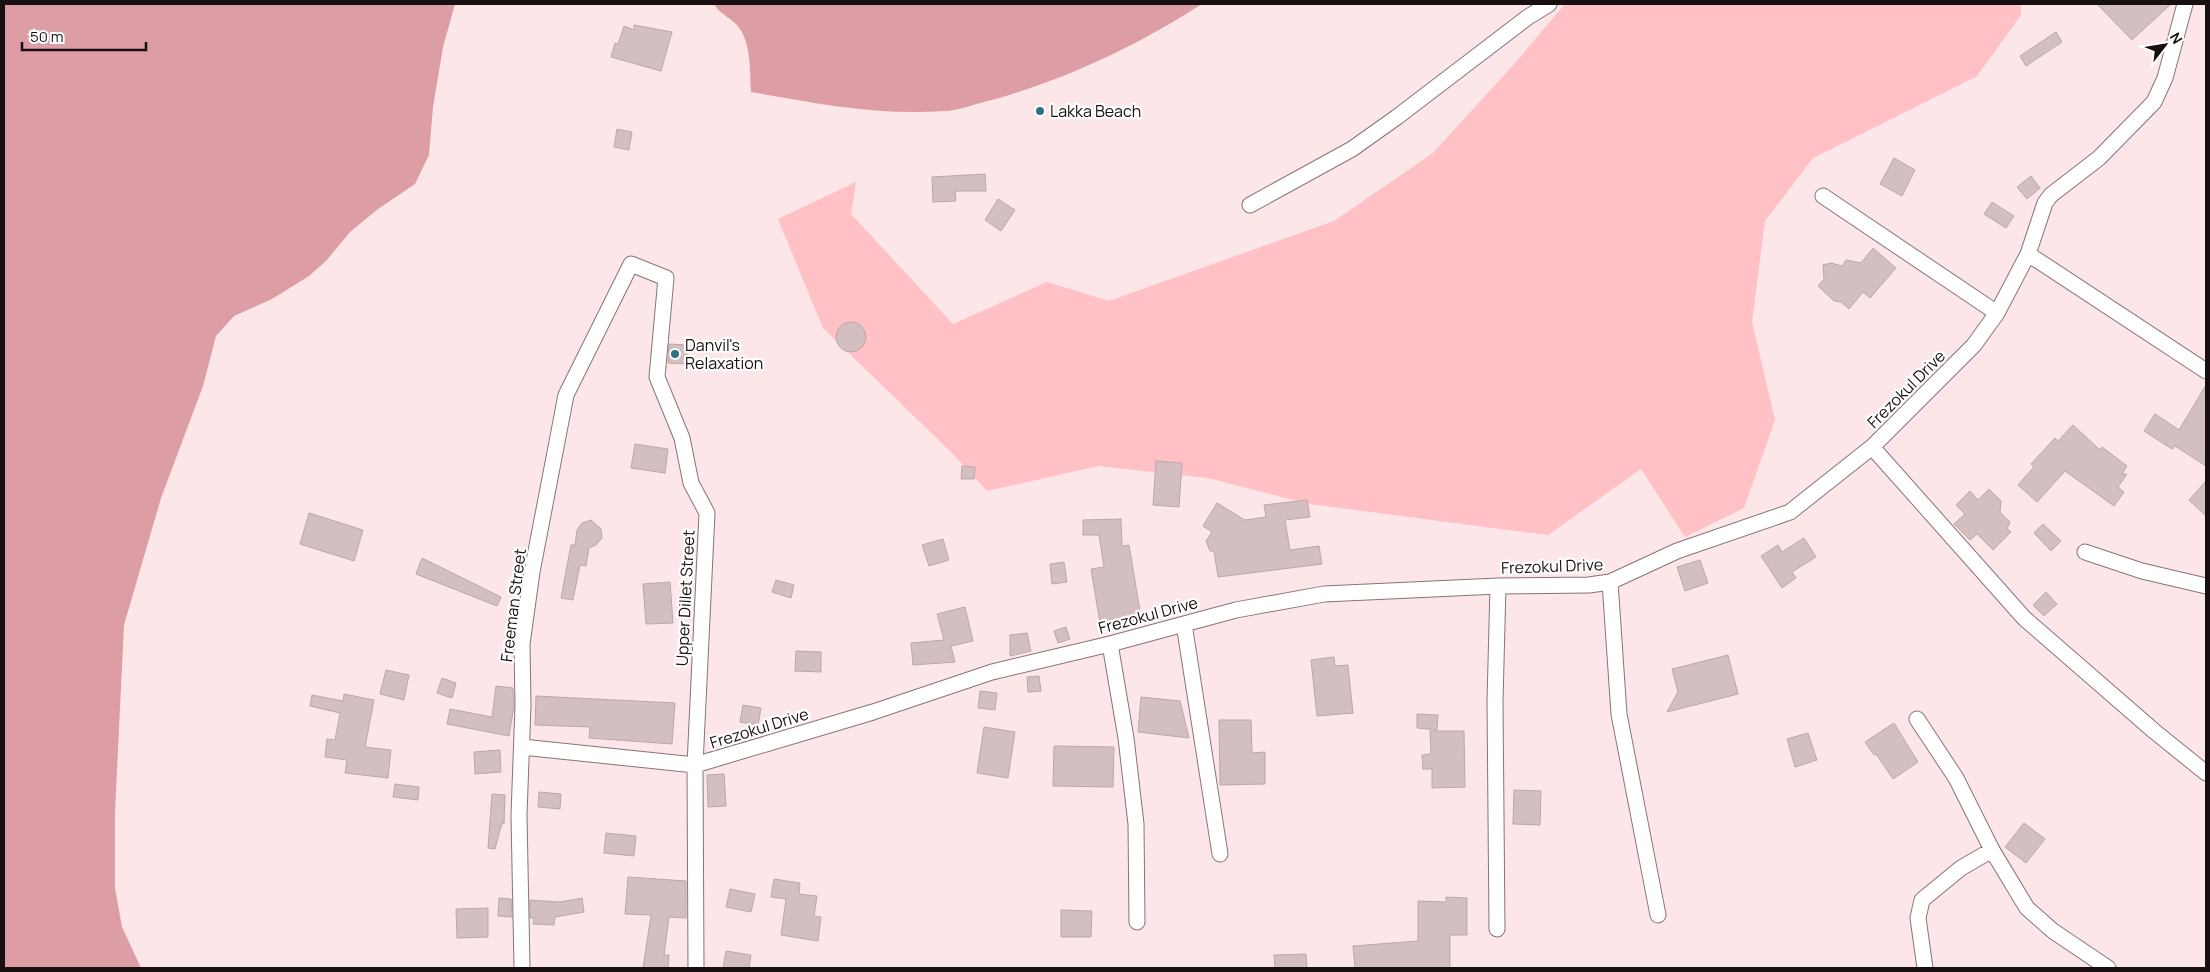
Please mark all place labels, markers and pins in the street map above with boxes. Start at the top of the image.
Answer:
place label: Lakka Beach [1050,100,1141,122]
marker: Lakka Beach [1034,105,1046,117]
place label: Danvil's Relaxation [685,334,763,374]
marker: Danvil's Relaxation [669,348,681,360]

